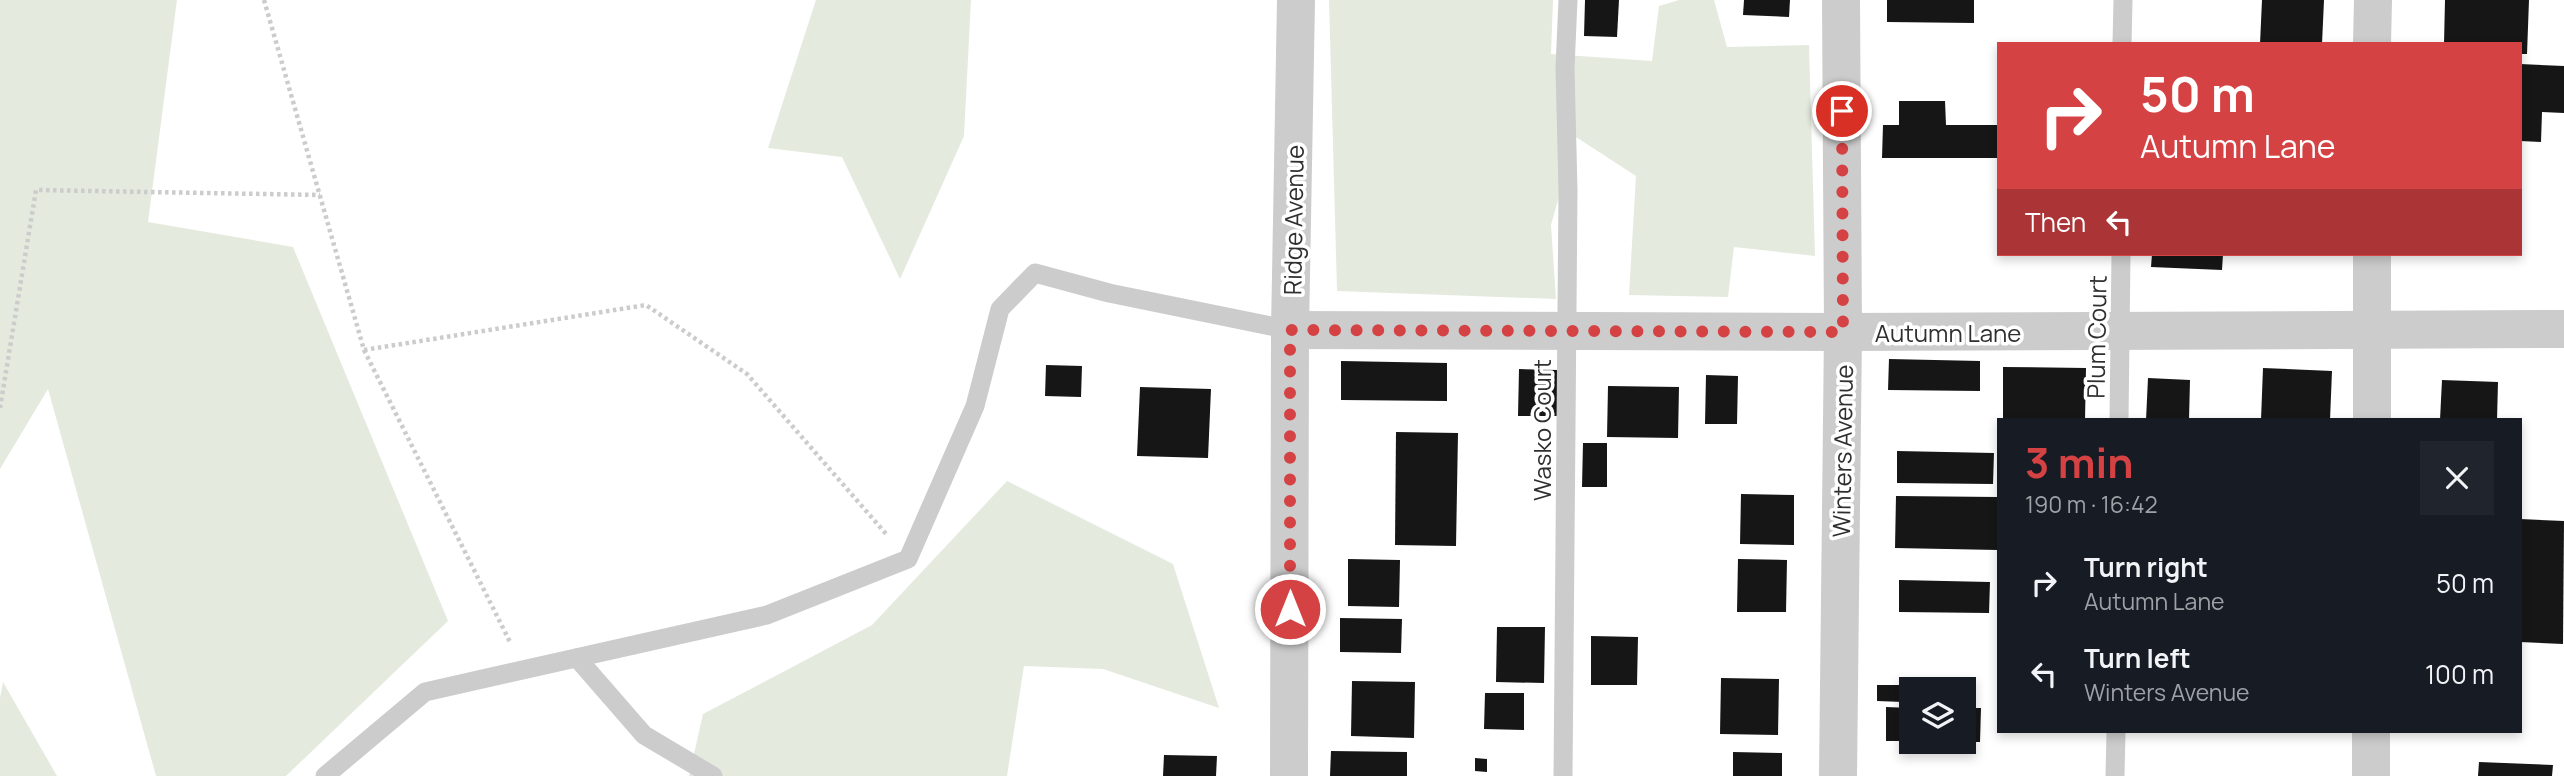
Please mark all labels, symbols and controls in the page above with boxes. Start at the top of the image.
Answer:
text: 50 m [2140,60,2255,127]
icon: right [2025,70,2116,161]
pin [1812,81,1872,141]
icon: arrive [1823,92,1861,130]
text: Autumn Lane [2140,124,2335,168]
street label: Ridge Avenue [1275,145,1311,295]
icon: left [2100,203,2138,241]
text: Then [2025,204,2086,240]
street label: Plum Court [2078,275,2114,399]
street label: Autumn Lane [1875,316,2021,349]
street label: Wasko Court [1525,359,1558,501]
street label: Winters Avenue [1824,364,1860,538]
text: 3 min [2025,433,2134,491]
button: close [2420,441,2494,515]
text: 190 m · 16:42 [2025,488,2158,520]
text: Turn right [2084,549,2208,585]
icon: right [2025,564,2063,602]
text: 50 m [2436,565,2494,601]
position arrow [1253,572,1327,646]
text: Autumn Lane [2084,585,2224,617]
text: Turn left [2084,640,2191,676]
icon: left [2025,655,2063,693]
text: 100 m [2425,656,2494,692]
text: Winters Avenue [2084,676,2250,708]
map controls [1899,677,1976,754]
button: layers [1899,677,1976,754]

